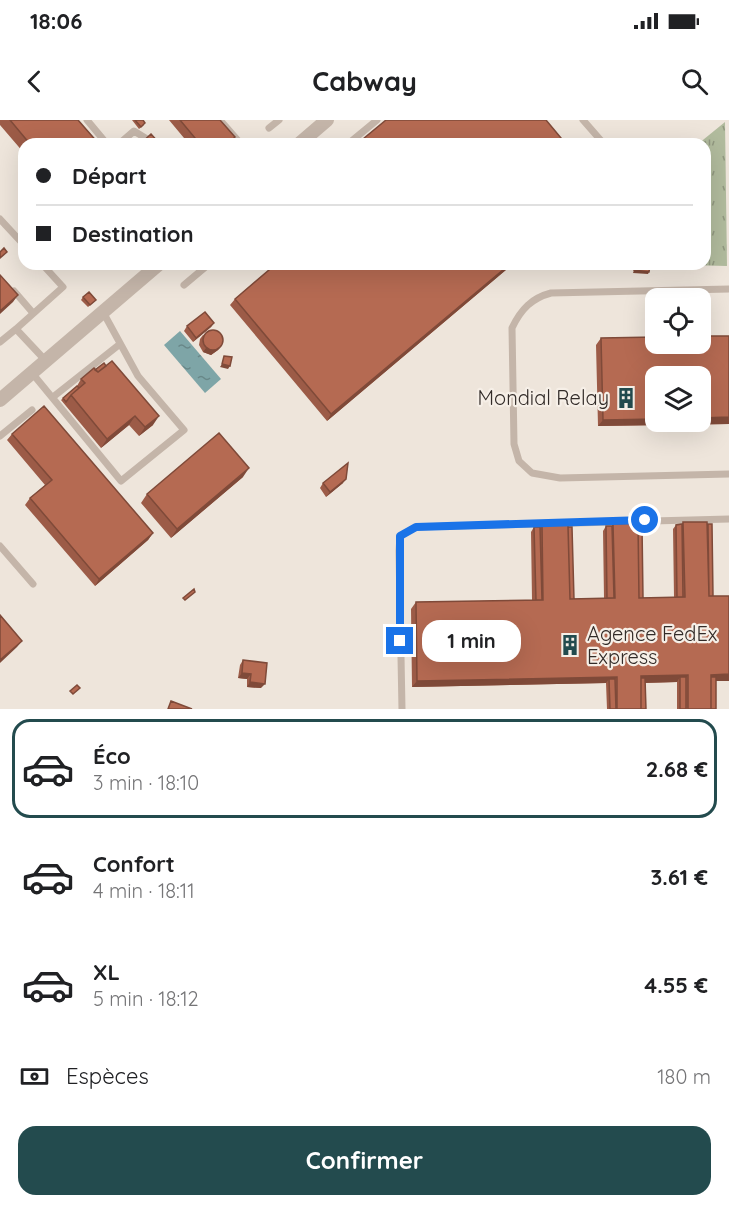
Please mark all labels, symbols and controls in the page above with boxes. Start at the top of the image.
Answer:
text: 18:06 [30,7,82,35]
text: Cabway [312,64,417,98]
icon: back [18,65,51,98]
icon: search [678,65,711,98]
text: Départ [72,162,147,190]
text: Destination [72,220,194,248]
map controls [645,288,711,432]
button: locate [645,288,711,354]
button: layers [645,366,711,432]
place label: Mondial Relay [478,385,609,410]
building icon: Mondial Relay [614,386,638,410]
route start [631,506,658,533]
callout: 1 min [421,620,520,662]
place label: Agence FedEx Express [587,621,717,669]
route end [386,627,413,654]
text: 1 min [447,628,496,653]
building icon: Agence FedEx Express [558,633,582,657]
icon: car [21,742,75,796]
text: Éco [93,742,131,770]
text: 2.68 € [646,755,708,783]
text: 3 min · 18:10 [93,770,199,795]
icon: car [21,850,75,904]
text: Confort [93,850,175,878]
text: 3.61 € [650,863,708,891]
text: 4 min · 18:11 [93,878,195,903]
icon: car [21,958,75,1012]
text: XL [93,958,120,986]
text: 4.55 € [644,971,708,999]
text: 5 min · 18:12 [93,986,199,1011]
icon: cash [18,1060,51,1093]
text: Espèces [66,1062,149,1090]
text: 180 m [657,1064,711,1089]
button: Confirmer [18,1126,711,1195]

